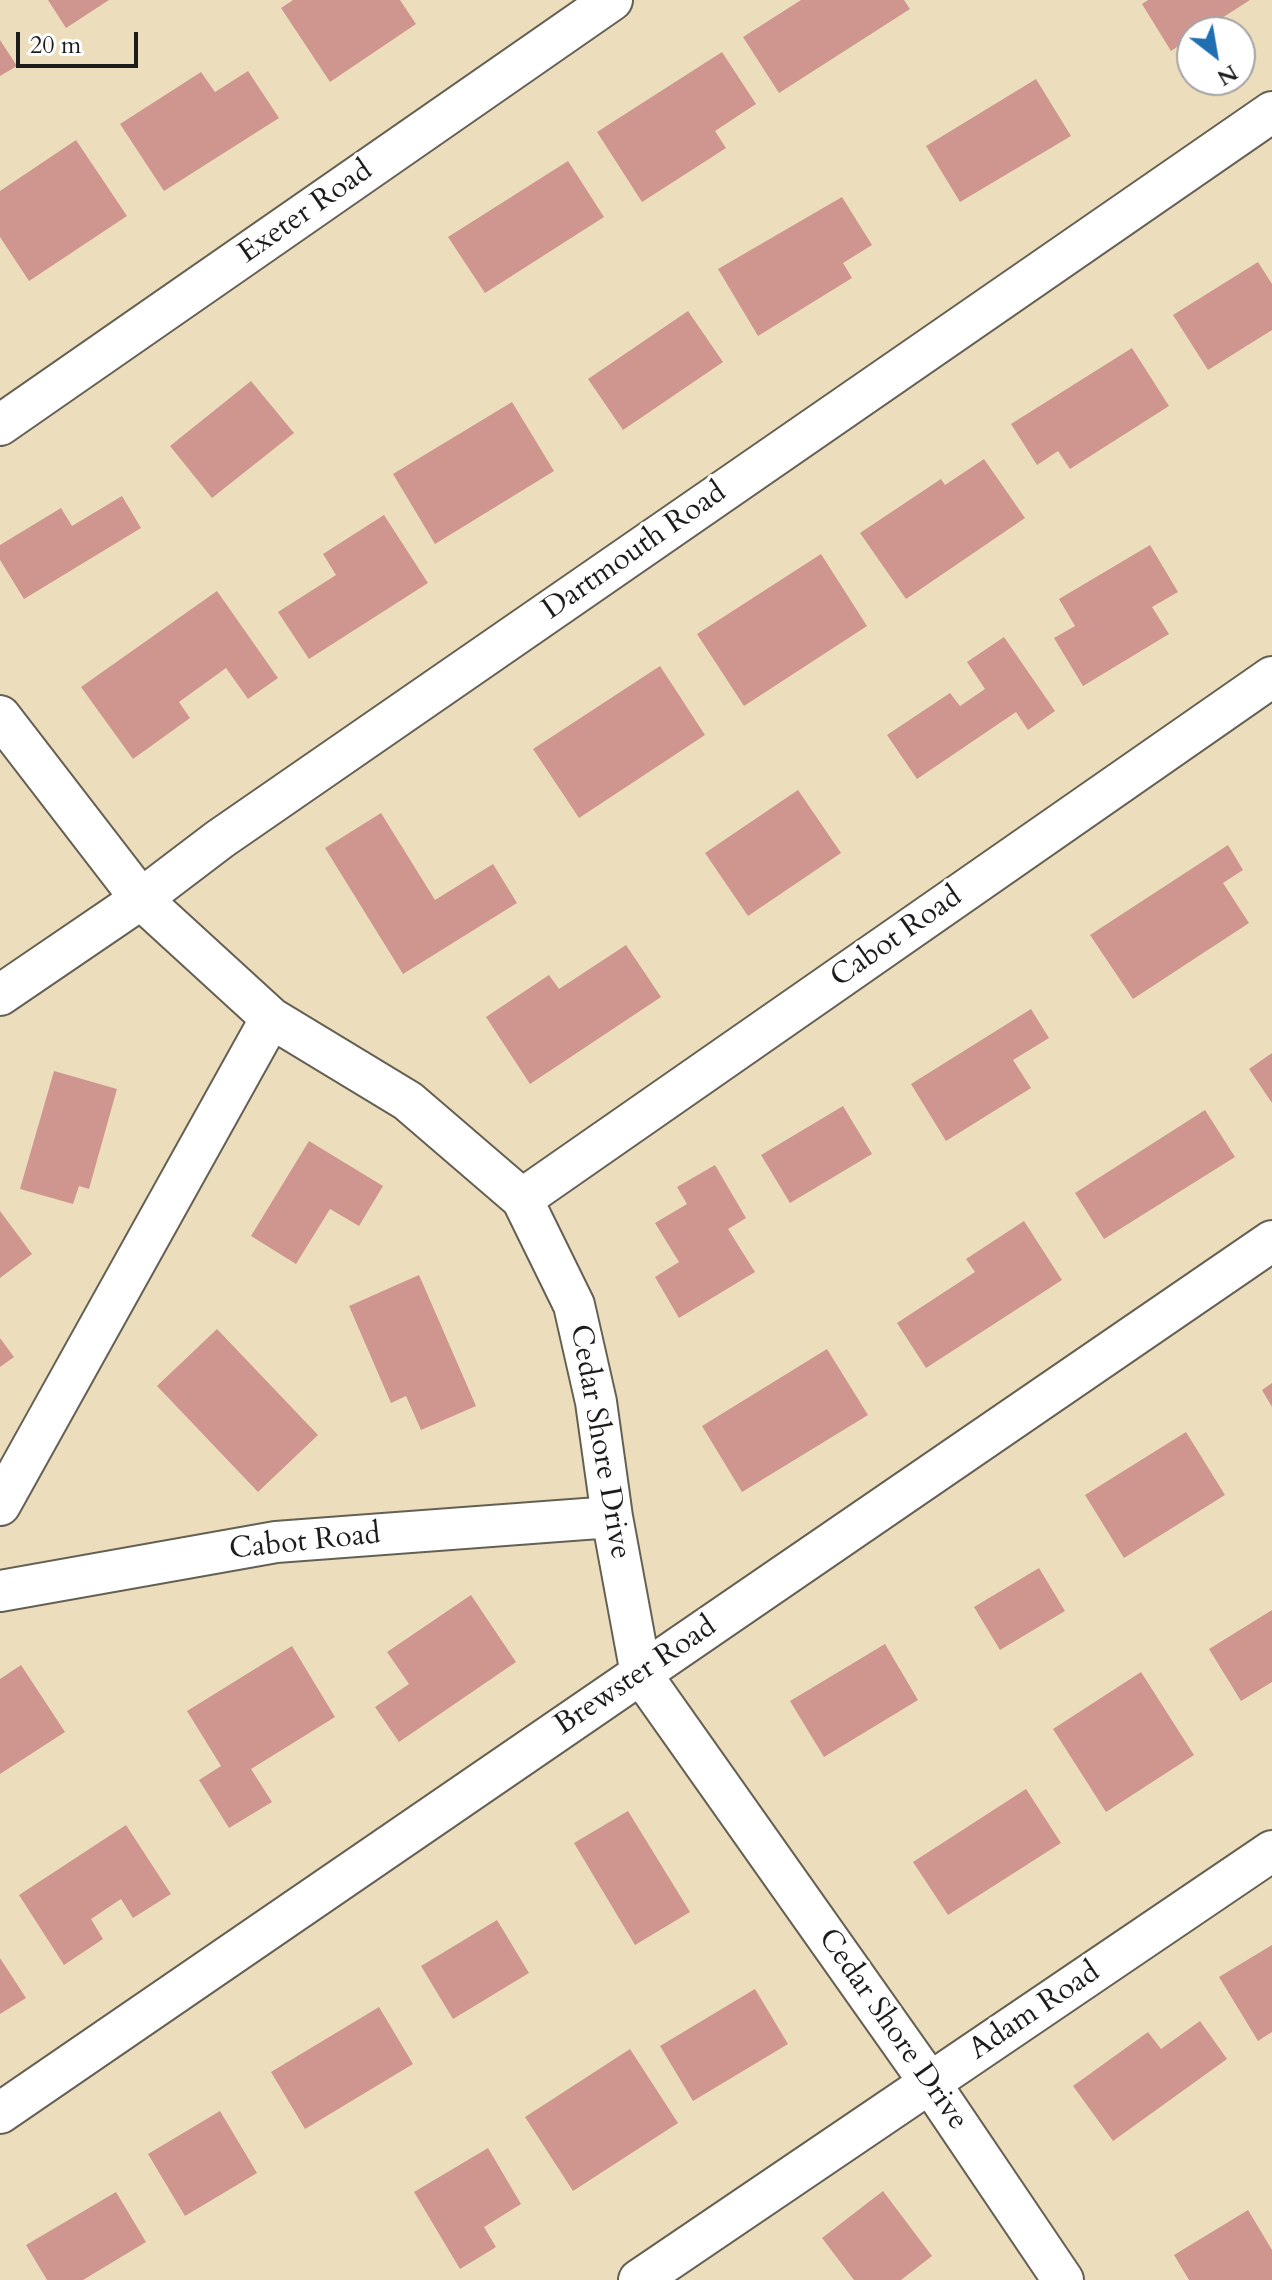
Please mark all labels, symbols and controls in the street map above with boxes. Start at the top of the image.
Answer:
scale bar [20,16,142,66]
north arrow [1176,16,1256,96]
text: 20 m [30,29,81,62]
text: N [1211,57,1243,93]
street label: Exeter Road [232,154,380,272]
street label: Dartmouth Road [536,475,734,629]
street label: Cabot Road [825,880,969,996]
street label: Cedar Shore Drive [561,1322,637,1562]
street label: Cabot Road [228,1517,382,1569]
street label: Brewster Road [548,1610,724,1744]
street label: Cedar Shore Drive [809,1922,975,2138]
street label: Adam Road [963,1955,1107,2069]

